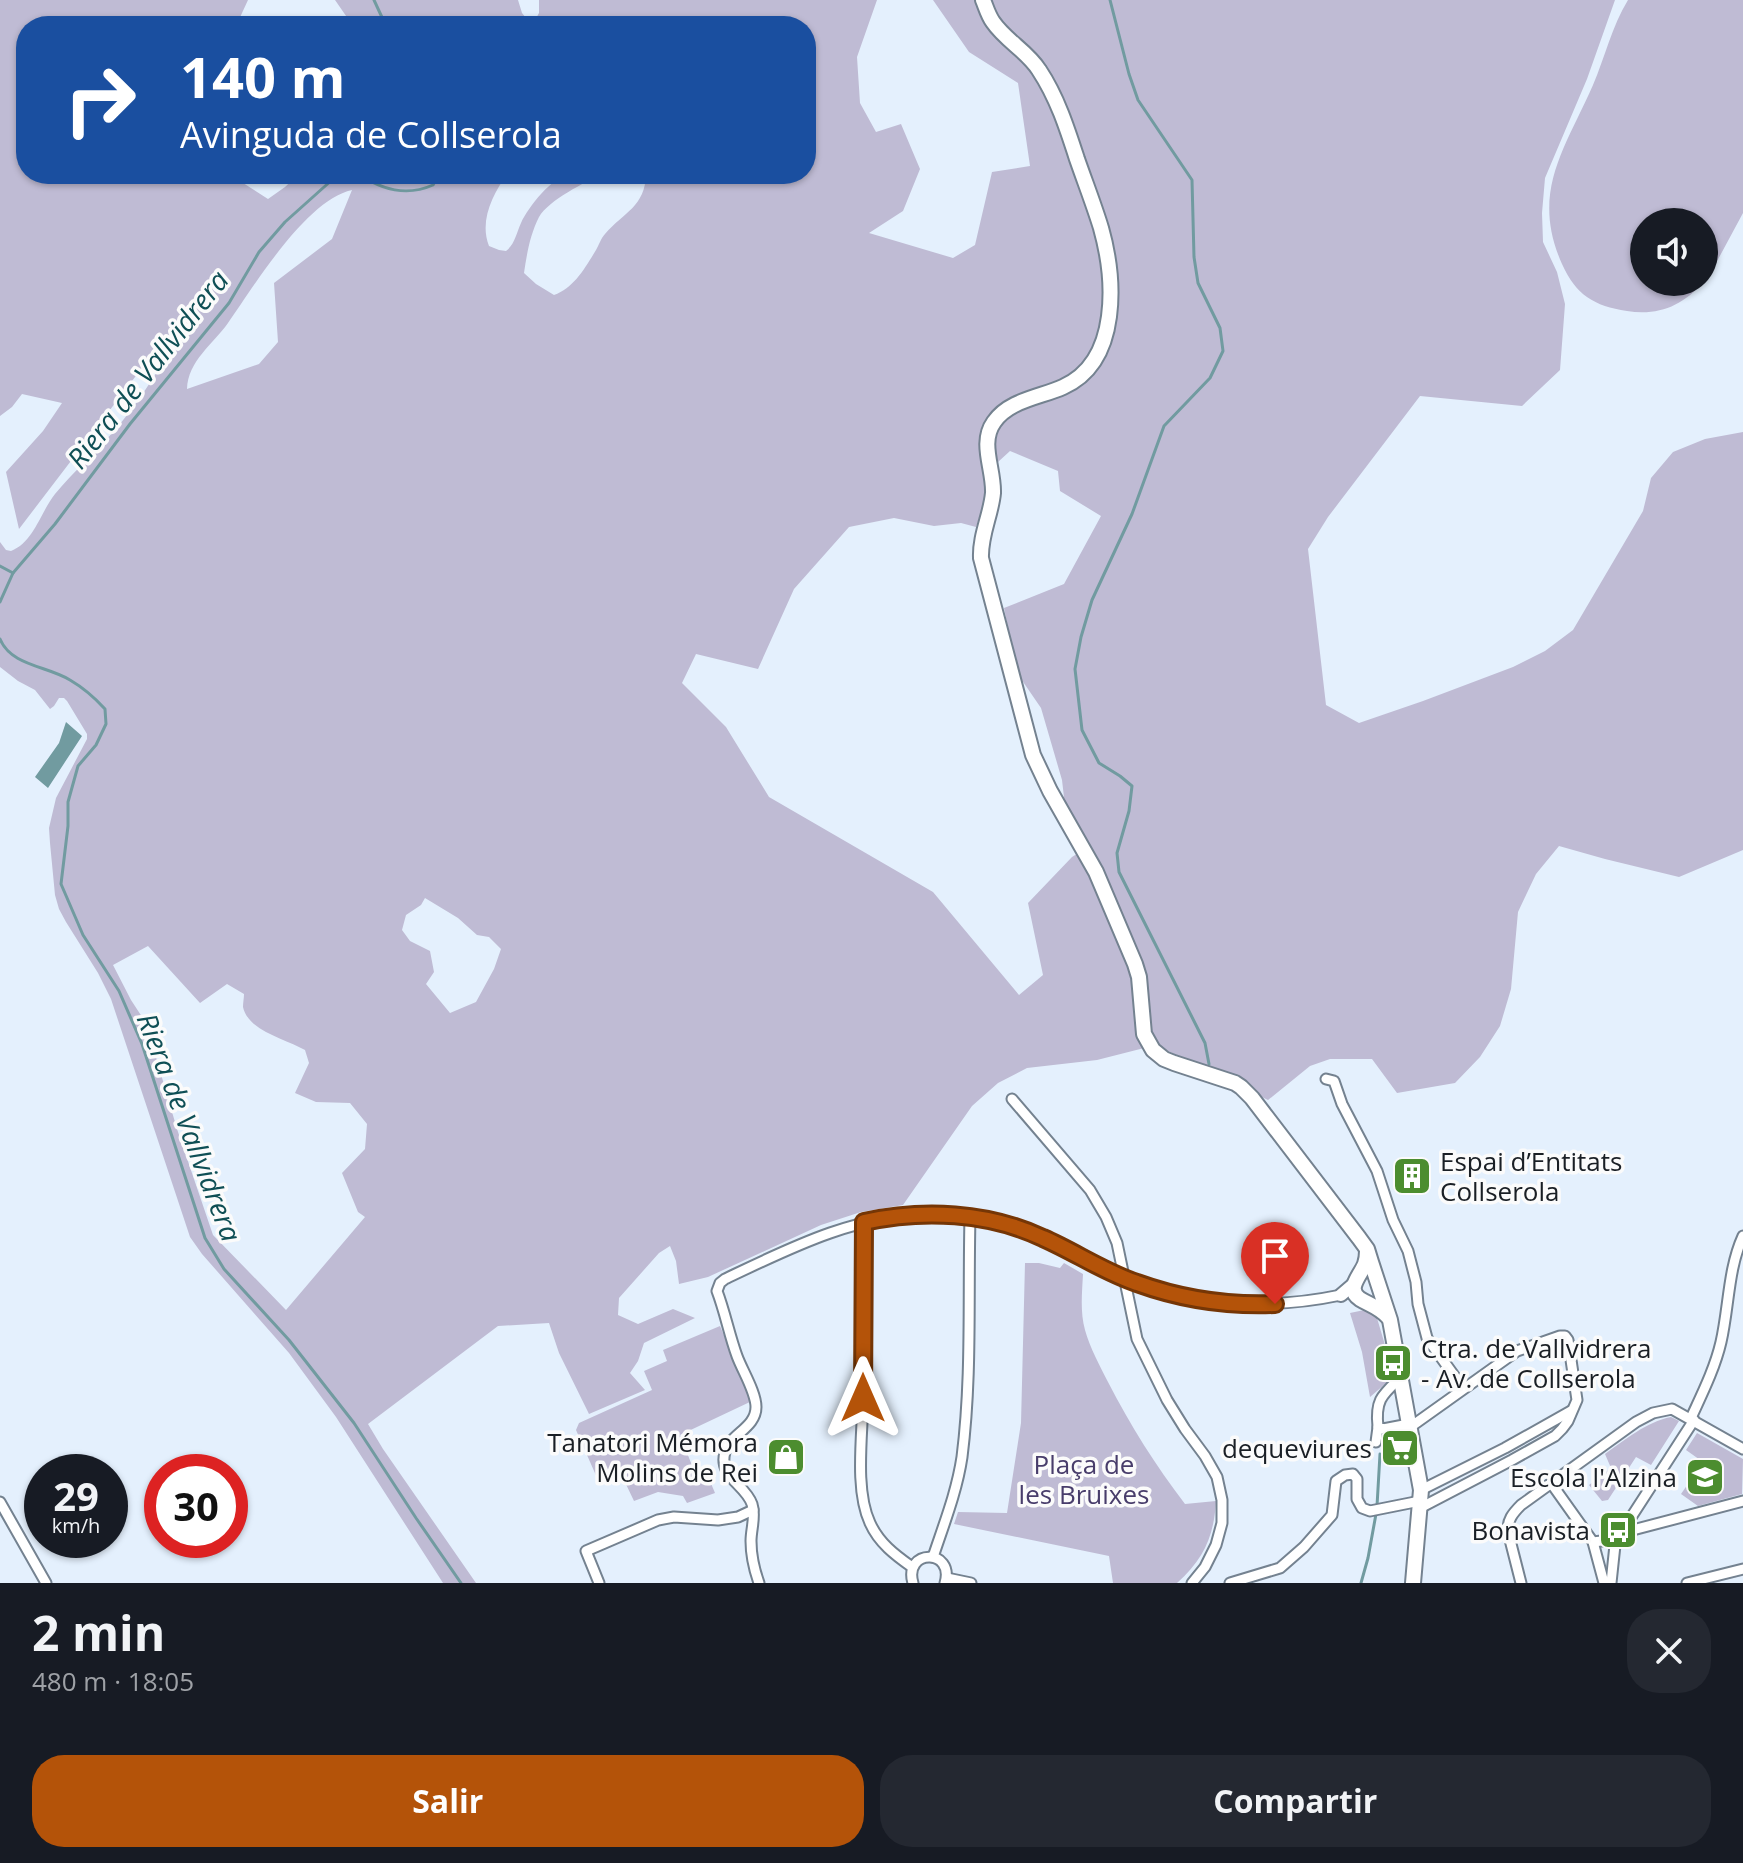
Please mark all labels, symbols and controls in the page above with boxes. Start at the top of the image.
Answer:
text: 140 m [180,38,346,114]
icon: right [48,48,152,152]
text: Avinguda de Collserola [180,110,562,159]
map controls [1630,208,1718,296]
button: sound [1630,208,1718,296]
water label: Riera de Vallvidrera [58,262,237,476]
water label: Riera de Vallvidrera [129,1007,251,1247]
place label: Espai d’Entitats Collserola [1440,1143,1622,1209]
building icon: Espai d’Entitats Collserola [1391,1155,1433,1197]
pin [1241,1222,1309,1304]
icon: arrive [1253,1234,1297,1278]
place label: Ctra. de Vallvidrera - Av. de Collserola [1421,1330,1651,1396]
bus stop icon: Ctra. de Vallvidrera - Av. de Collserola [1372,1342,1414,1384]
position arrow [821,1356,905,1440]
place label: Tanatori Mémora Molins de Rei [547,1424,758,1490]
supermarket icon: dequeviures [1379,1427,1421,1469]
place label: dequeviures [1222,1430,1372,1466]
shop icon: Tanatori Mémora Molins de Rei [765,1436,807,1478]
park label: Plaça de les Bruixes [1019,1446,1149,1512]
speed limit sign: 30 [144,1454,248,1558]
school or university icon: Escola l'Alzina [1684,1456,1726,1498]
place label: Escola l'Alzina [1510,1459,1677,1495]
text: 29 [53,1468,99,1523]
bus stop icon: Bonavista [1597,1509,1639,1551]
text: km/h [52,1512,100,1539]
place label: Bonavista [1472,1512,1590,1548]
text: 2 min [32,1600,165,1665]
button: close [1627,1609,1711,1693]
text: 480 m · 18:05 [32,1663,194,1699]
button: Salir [32,1755,864,1847]
button: Compartir [880,1755,1711,1847]

